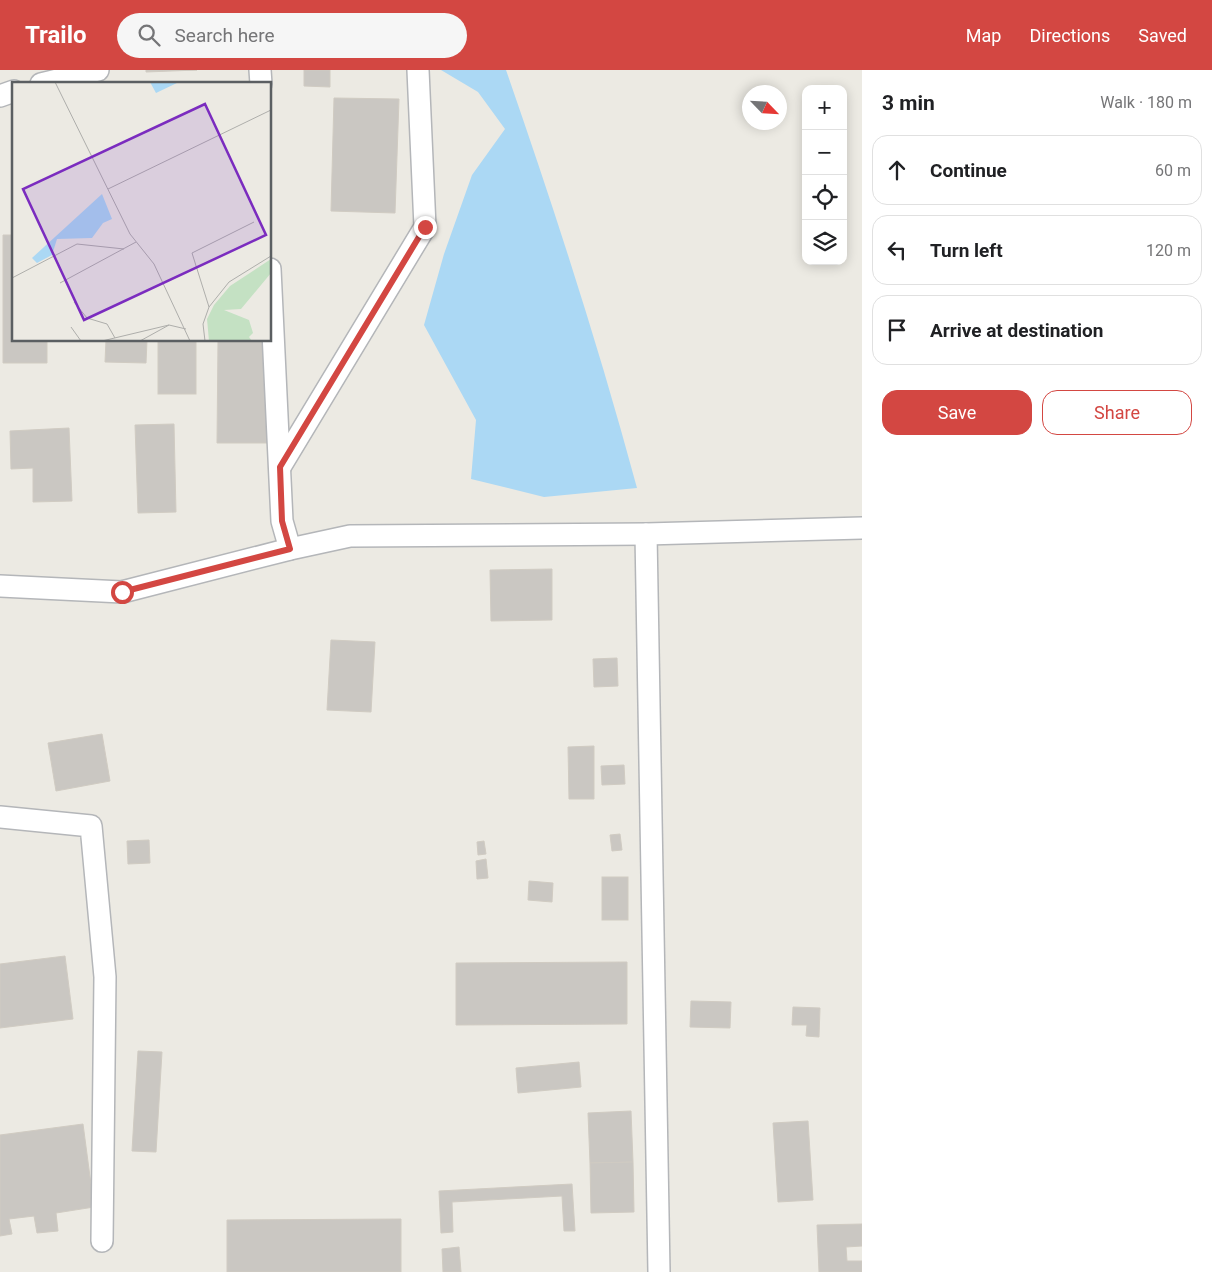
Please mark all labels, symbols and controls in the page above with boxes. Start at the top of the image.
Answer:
search box [117,13,467,58]
text: Trailo [25,21,87,49]
icon: search [135,21,163,49]
text: Search here [175,24,275,47]
text: Map [966,25,1001,46]
text: Directions [1029,25,1110,46]
text: Saved [1138,25,1187,46]
inset map [12,82,271,341]
north arrow [742,85,787,130]
map controls [802,85,847,265]
button: + [802,85,847,130]
text: 3 min [882,91,935,115]
text: Walk · 180 m [1100,93,1192,112]
button: − [802,130,847,175]
icon: ahead [883,156,911,184]
text: Continue [930,159,1007,182]
text: 60 m [1155,161,1191,180]
button: locate [802,175,847,220]
route end [414,216,437,239]
button: layers [802,220,847,265]
icon: left [883,236,911,264]
text: Turn left [930,239,1003,262]
text: 120 m [1146,241,1191,260]
icon: arrive [883,316,911,344]
text: Arrive at destination [930,319,1103,342]
button: Save [882,390,1032,435]
button: Share [1042,390,1192,435]
route start [111,581,134,604]

